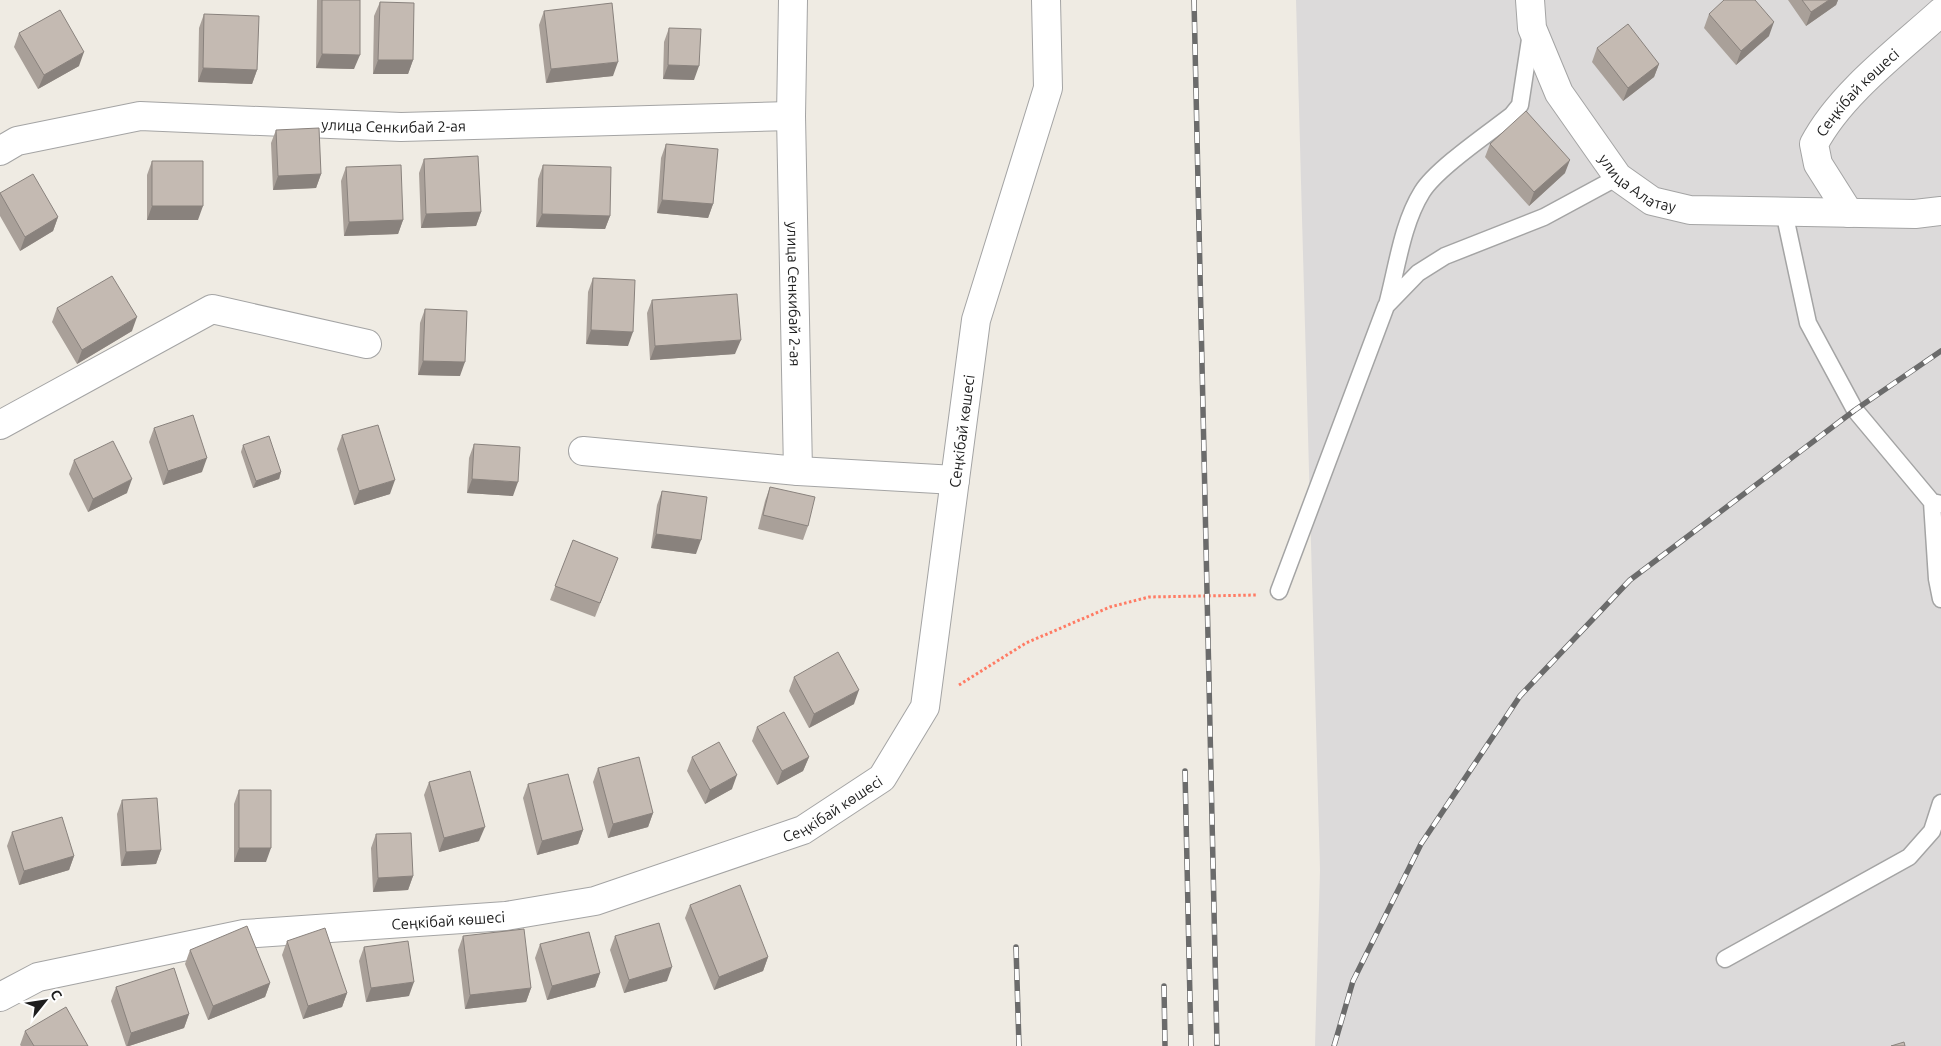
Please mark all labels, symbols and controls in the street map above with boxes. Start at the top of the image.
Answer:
street label: Сеңкібай көшесі [1812,45,1902,139]
street label: улица Сенкибай 2-ая [321,115,466,136]
street label: улица Алатау [1596,150,1678,215]
street label: улица Сенкибай 2-ая [785,221,804,367]
street label: Сеңкібай көшесі [946,373,977,489]
street label: Сеңкібай көшесі [780,772,885,845]
street label: Сеңкібай көшесі [391,908,506,932]
north arrow [20,976,70,1026]
text: С [47,987,65,1002]

